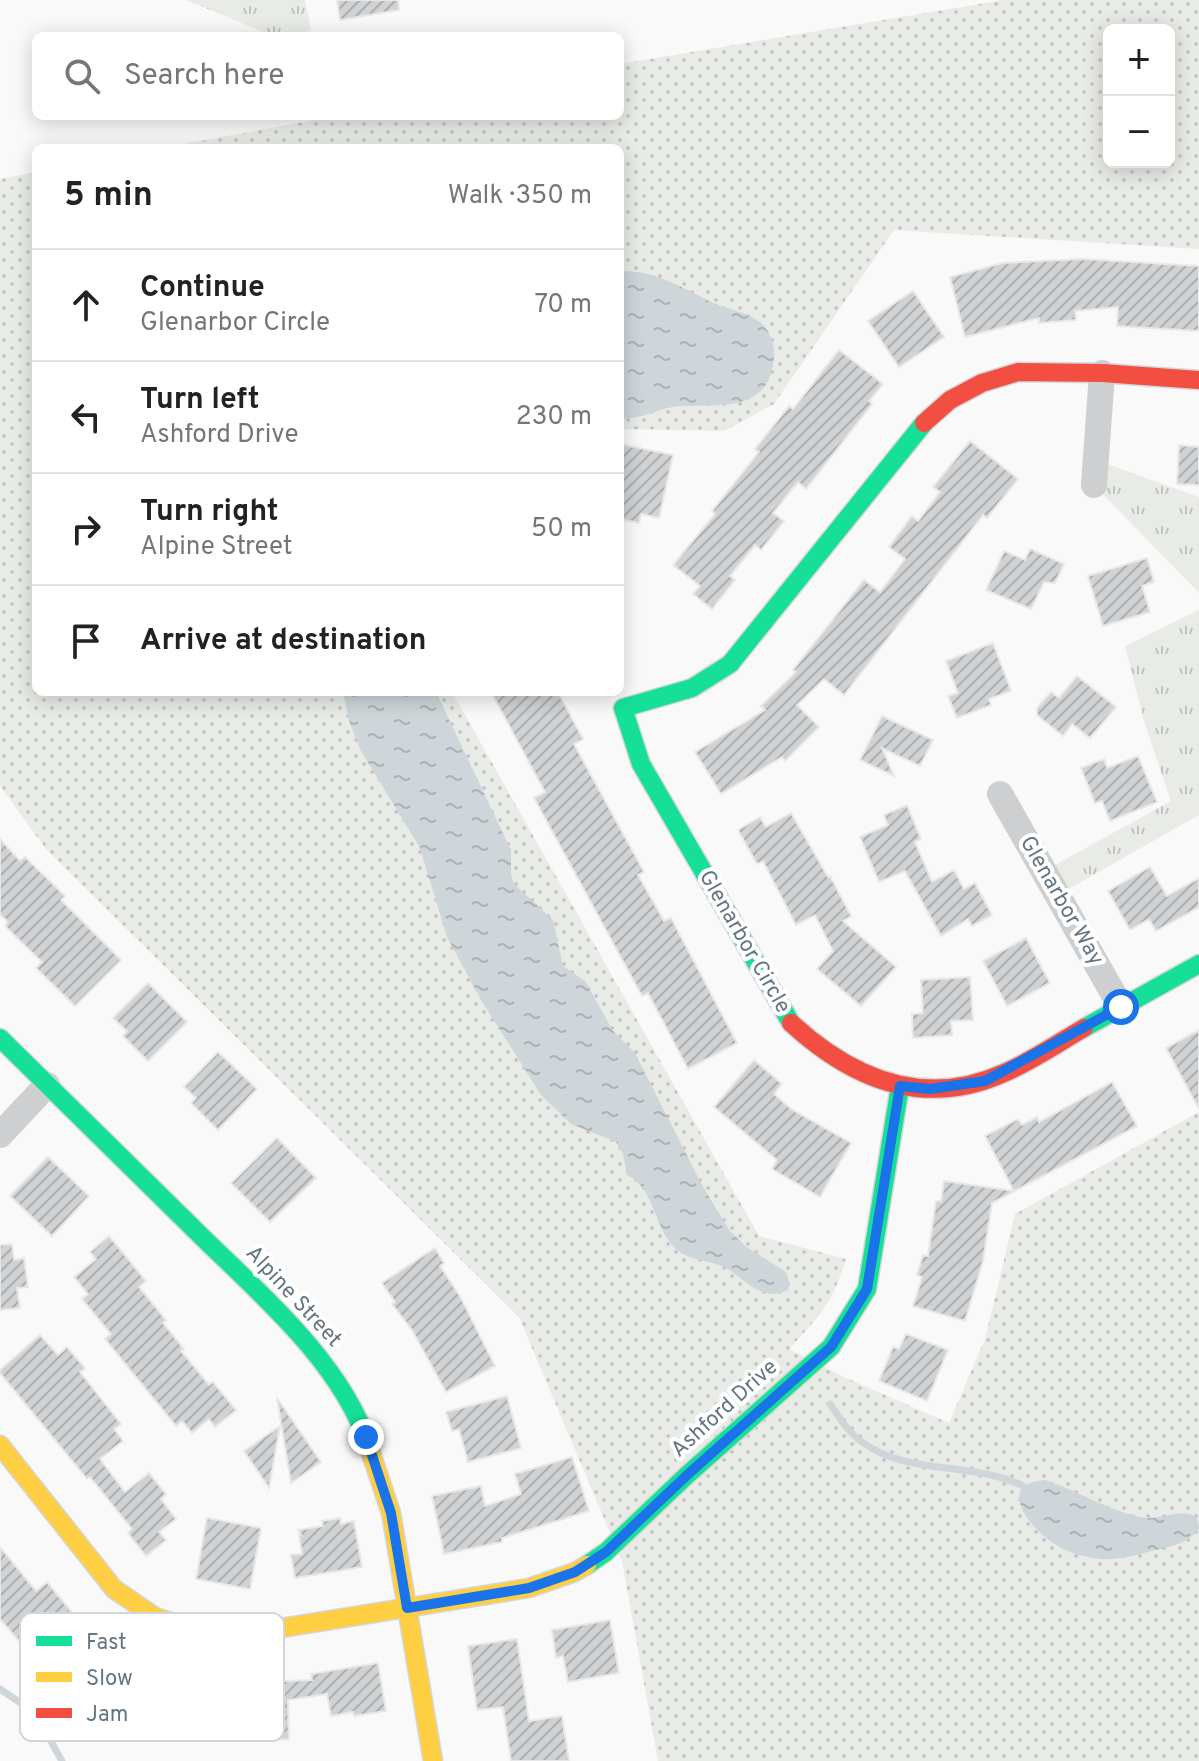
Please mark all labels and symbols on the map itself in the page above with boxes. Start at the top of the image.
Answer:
street label: Glenarbor Way [1013,831,1109,971]
street label: Glenarbor Circle [692,866,796,1018]
route start [1103,989,1139,1025]
street label: Alpine Street [239,1241,347,1353]
street label: Ashford Drive [666,1354,784,1464]
route end [348,1419,384,1455]
legend [20,1613,284,1741]
text: Fast [86,1630,127,1657]
text: Slow [86,1666,133,1693]
text: Jam [86,1702,129,1729]

